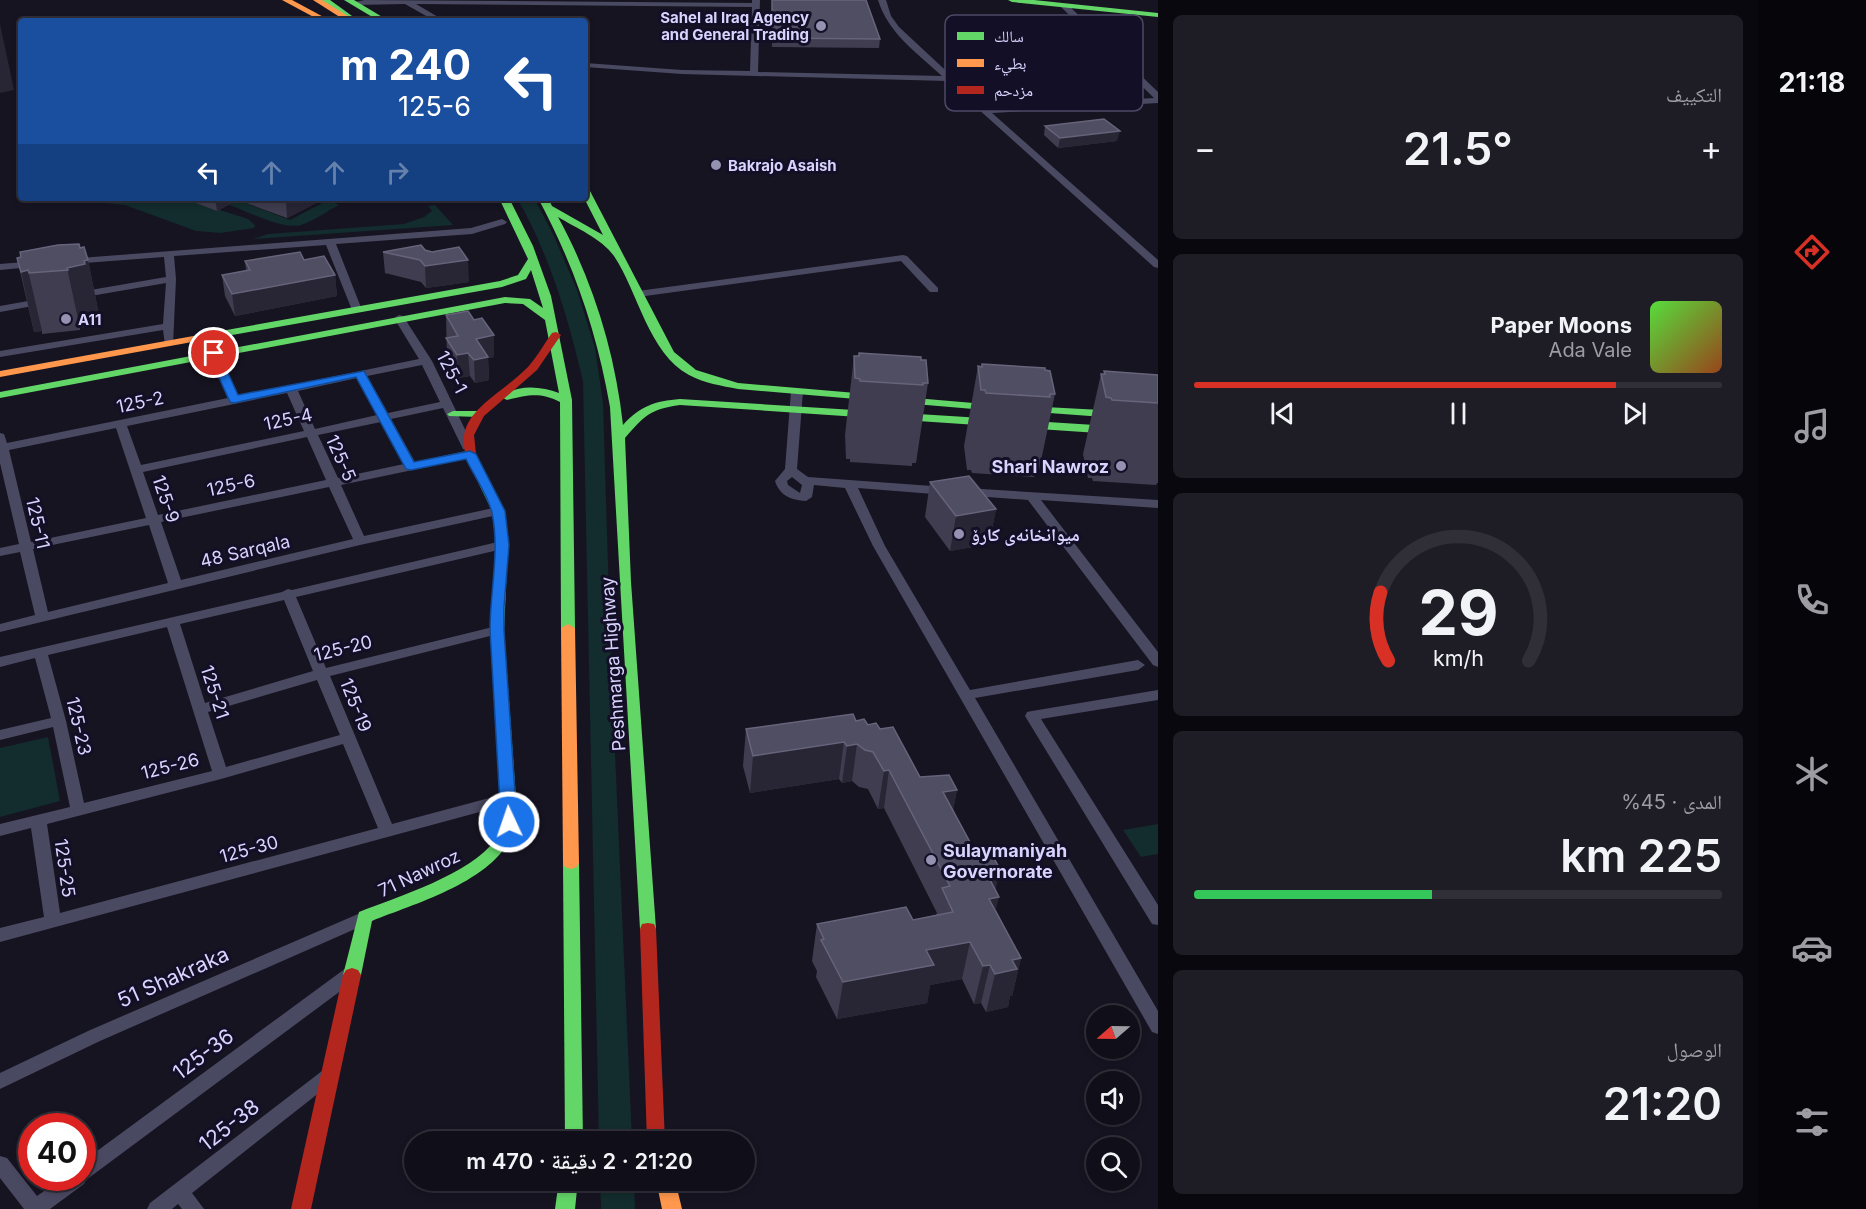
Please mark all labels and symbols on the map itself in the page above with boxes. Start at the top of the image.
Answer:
place label: Sahel al Iraq Agency and General Trading [660,8,809,44]
legend [945,15,1143,111]
marker: Sahel al Iraq Agency and General Trading [814,19,828,33]
text: سالك [994,26,1024,46]
text: بطيء [994,53,1026,76]
text: مزدحم [994,80,1033,101]
place label: Bakrajo Asaish [728,156,837,175]
marker: Bakrajo Asaish [709,158,723,172]
place label: A11 [78,310,101,329]
marker: A11 [59,312,73,326]
pin [188,327,239,378]
street label: 125-1 [432,347,472,397]
street label: 125-2 [114,387,166,417]
street label: 125-4 [262,404,314,434]
street label: 125-5 [322,432,360,484]
place label: Shari Nawroz [992,456,1109,477]
marker: Shari Nawroz [1114,459,1128,473]
street label: 125-6 [205,470,257,500]
street label: 125-9 [148,473,184,525]
street label: 125-11 [22,495,54,551]
place label: میوانخانەی کارۆ [971,524,1080,546]
marker: میوانخانەی کارۆ [952,527,966,541]
street label: 48 Sarqala [198,530,292,572]
street label: Peshmarga Highway [596,576,630,752]
street label: 125-20 [312,631,374,665]
street label: 125-21 [196,662,234,722]
street label: 125-19 [336,675,376,735]
street label: 125-23 [62,695,96,757]
street label: 125-26 [139,749,201,783]
position arrow [477,790,541,854]
street label: 125-30 [217,831,281,867]
street label: 125-25 [51,837,79,899]
place label: Sulaymaniyah Governorate [943,840,1067,882]
street label: 71 Nawroz [375,845,463,901]
marker: Sulaymaniyah Governorate [924,853,938,867]
street label: 51 Shakraka [113,941,233,1013]
north arrow [1086,1005,1140,1059]
street label: 125-36 [168,1023,238,1085]
street label: 125-38 [194,1094,264,1156]
speed limit sign: 40 [18,1113,96,1191]

